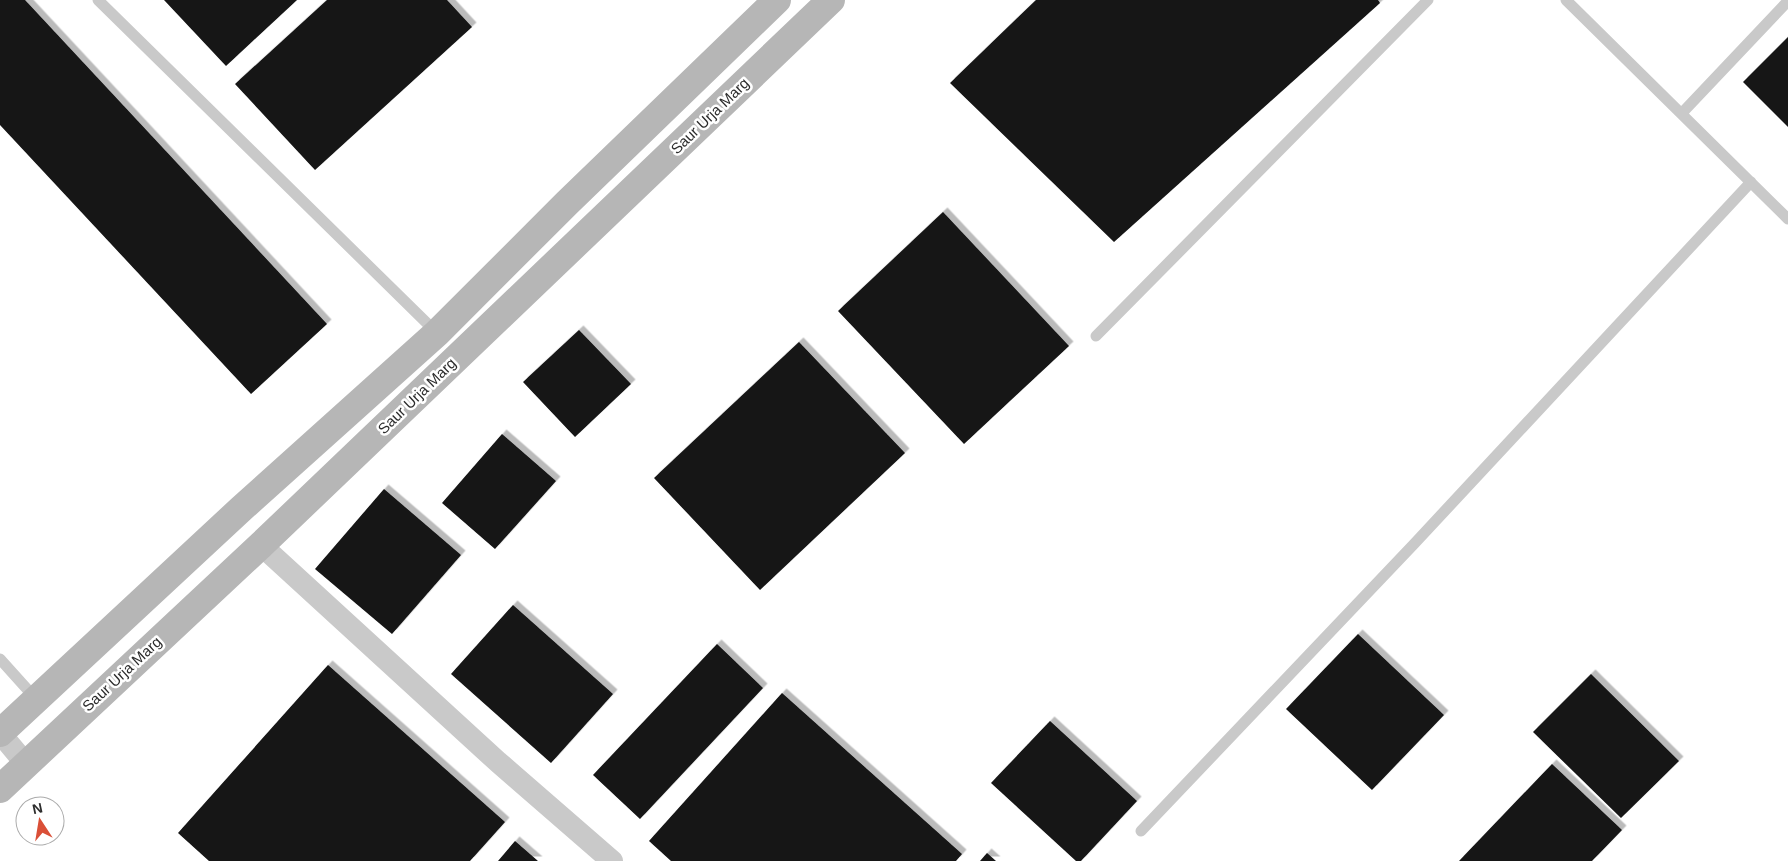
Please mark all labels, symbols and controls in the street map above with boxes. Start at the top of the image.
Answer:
street label: Saur Urja Marg [667,74,752,157]
street label: Saur Urja Marg [374,354,459,437]
street label: Saur Urja Marg [79,633,165,715]
north arrow [15,796,65,846]
text: N [31,799,44,817]

